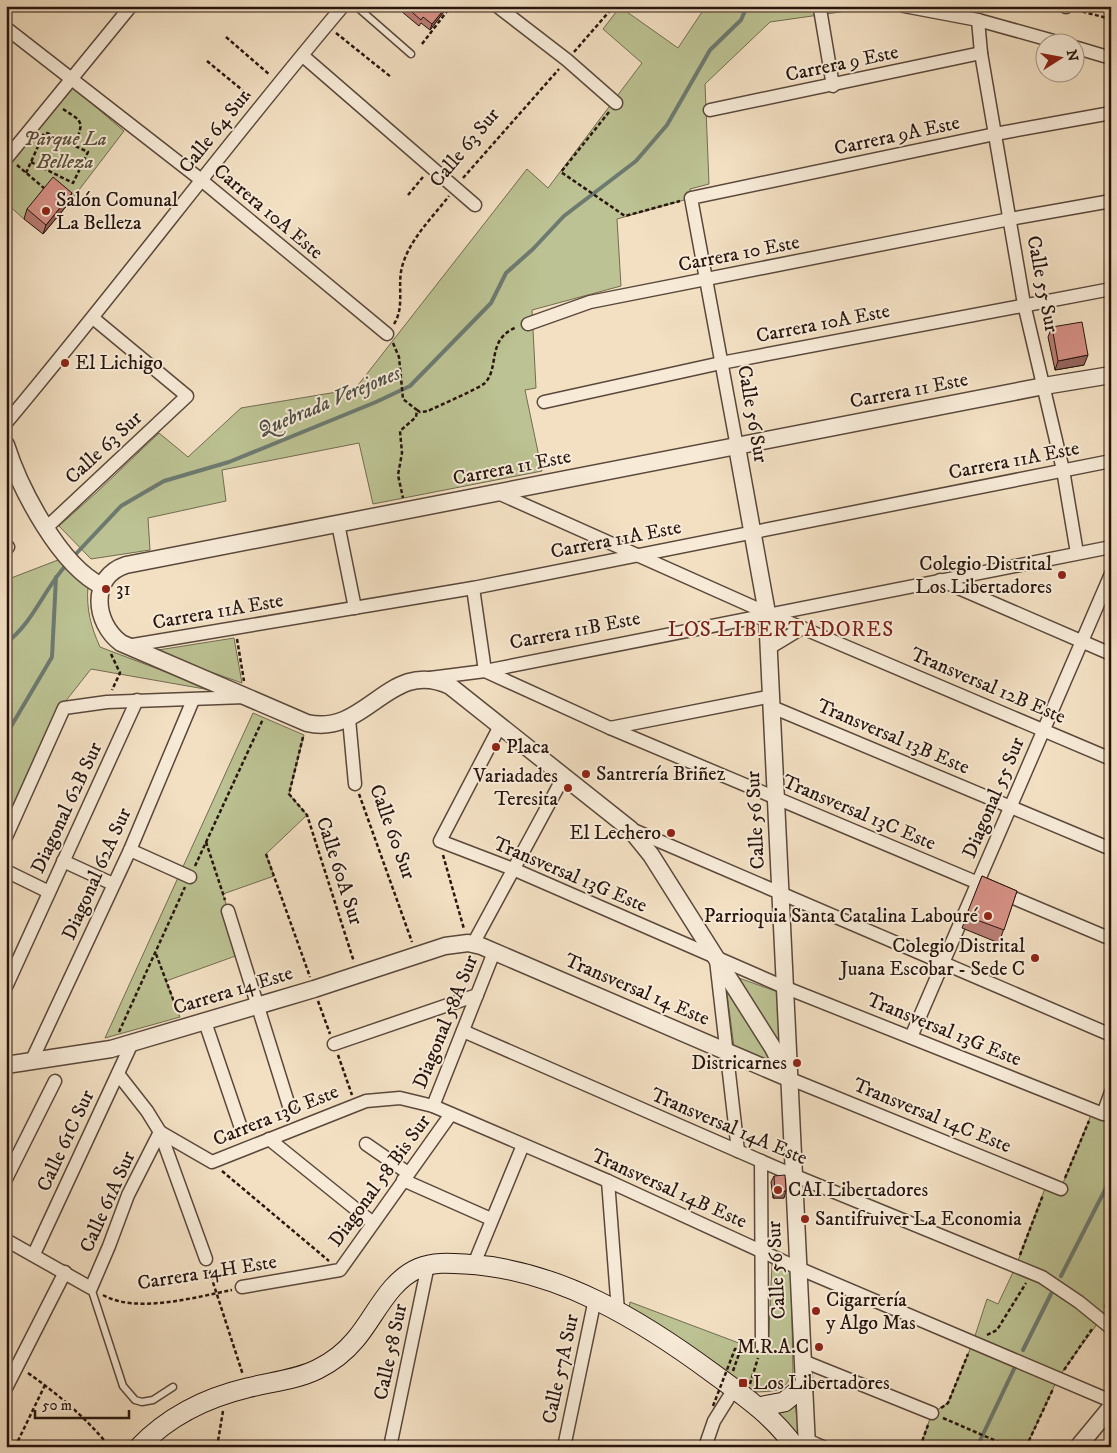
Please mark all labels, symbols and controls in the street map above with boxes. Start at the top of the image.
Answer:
north arrow [1034,32,1084,82]
street label: Carrera 9 Este [783,40,901,88]
text: N [1062,48,1082,64]
street label: Calle 64 Sur [174,85,257,179]
street label: Calle 63 Sur [425,103,506,193]
street label: Carrera 9A Este [832,110,962,162]
park label: Parque La Belleza [23,127,107,175]
street label: Carrera 10A Este [208,159,328,265]
place label: Salón Comunal La Belleza [56,188,178,236]
marker: Salón Comunal La Belleza [40,205,52,217]
street label: Carrera 10 Este [676,230,802,278]
street label: Calle 55 Sur [1020,233,1064,335]
street label: Carrera 10A Este [754,299,892,349]
place label: El Lichigo [75,351,163,376]
marker: El Lichigo [59,357,71,369]
water label: Quebrada Verejones [254,360,405,444]
street label: Calle 56 Sur [731,363,773,465]
street label: Carrera 11 Este [848,367,970,415]
street label: Calle 63 Sur [60,406,148,490]
street label: Carrera 11A Este [947,436,1081,486]
street label: Carrera 11 Este [451,444,573,492]
street label: Carrera 11A Este [549,515,683,565]
place label: Colegio Distrital Los Libertadores [915,552,1052,600]
marker: Colegio Distrital Los Libertadores [1056,569,1068,581]
place label: 31 [116,577,131,602]
marker: 31 [100,583,112,595]
street label: Carrera 11A Este [151,588,285,636]
street label: Carrera 11B Este [508,606,642,656]
district label: LOS LIBERTADORES [668,617,894,643]
street label: Transversal 12B Este [907,642,1069,730]
street label: Transversal 13B Este [813,694,973,780]
street label: Diagonal 55 Sur [957,733,1031,862]
place label: Placa [506,735,550,760]
street label: Diagonal 62B Sur [26,738,109,878]
marker: Placa [490,741,502,753]
place label: Santrería Briñez [596,762,726,787]
place label: Variadades Teresita [473,764,558,812]
marker: Santrería Briñez [580,768,592,780]
street label: Transversal 13C Este [779,769,939,857]
street label: Calle 56 Sur [741,770,771,870]
street label: Calle 60 Sur [363,781,421,883]
marker: Variadades Teresita [562,782,574,794]
street label: Diagonal 62A Sur [57,804,138,944]
street label: Calle 60A Sur [310,814,368,929]
place label: El Lechero [569,821,661,846]
marker: El Lechero [665,827,677,839]
street label: Transversal 13G Este [489,831,651,919]
place label: Parrioquia Santa Catalina Labouré [704,904,979,929]
marker: Parrioquia Santa Catalina Labouré [982,910,994,922]
place label: Colegio Distrital Juana Escobar - Sede C [838,934,1025,982]
street label: Transversal 14 Este [561,948,713,1032]
street label: Diagonal 58A Sur [408,951,484,1092]
marker: Colegio Distrital Juana Escobar - Sede C [1029,952,1041,964]
street label: Carrera 14 Este [170,961,296,1021]
street label: Transversal 13G Este [863,988,1025,1072]
place label: Districarnes [691,1051,787,1076]
marker: Districarnes [791,1057,803,1069]
street label: Transversal 14C Este [849,1073,1015,1159]
street label: Carrera 13C Este [210,1079,342,1153]
street label: Transversal 14A Este [647,1083,811,1171]
street label: Calle 61C Sur [32,1086,101,1196]
street label: Diagonal 58 Bis Sur [324,1109,437,1252]
street label: Transversal 14B Este [587,1144,751,1234]
street label: Calle 61A Sur [74,1147,142,1257]
place label: CAI Libertadores [788,1178,928,1203]
marker: CAI Libertadores [772,1184,784,1196]
place label: Santifruiver La Economia [815,1207,1022,1232]
marker: Santifruiver La Economia [799,1213,811,1225]
street label: Calle 56 Sur [762,1220,792,1320]
street label: Carrera 14H Este [136,1250,278,1296]
place label: Cigarrería y Algo Mas [826,1288,916,1336]
street label: Calle 58 Sur [369,1301,414,1403]
marker: Cigarrería y Algo Mas [810,1305,822,1317]
street label: Calle 57A Sur [537,1311,585,1426]
place label: M.R.A.C [737,1335,809,1360]
marker: M.R.A.C [813,1341,825,1353]
place label: Los Libertadores [753,1371,890,1396]
marker: Los Libertadores [737,1377,749,1389]
scale bar [35,1388,129,1420]
text: 50 m [42,1396,72,1415]

